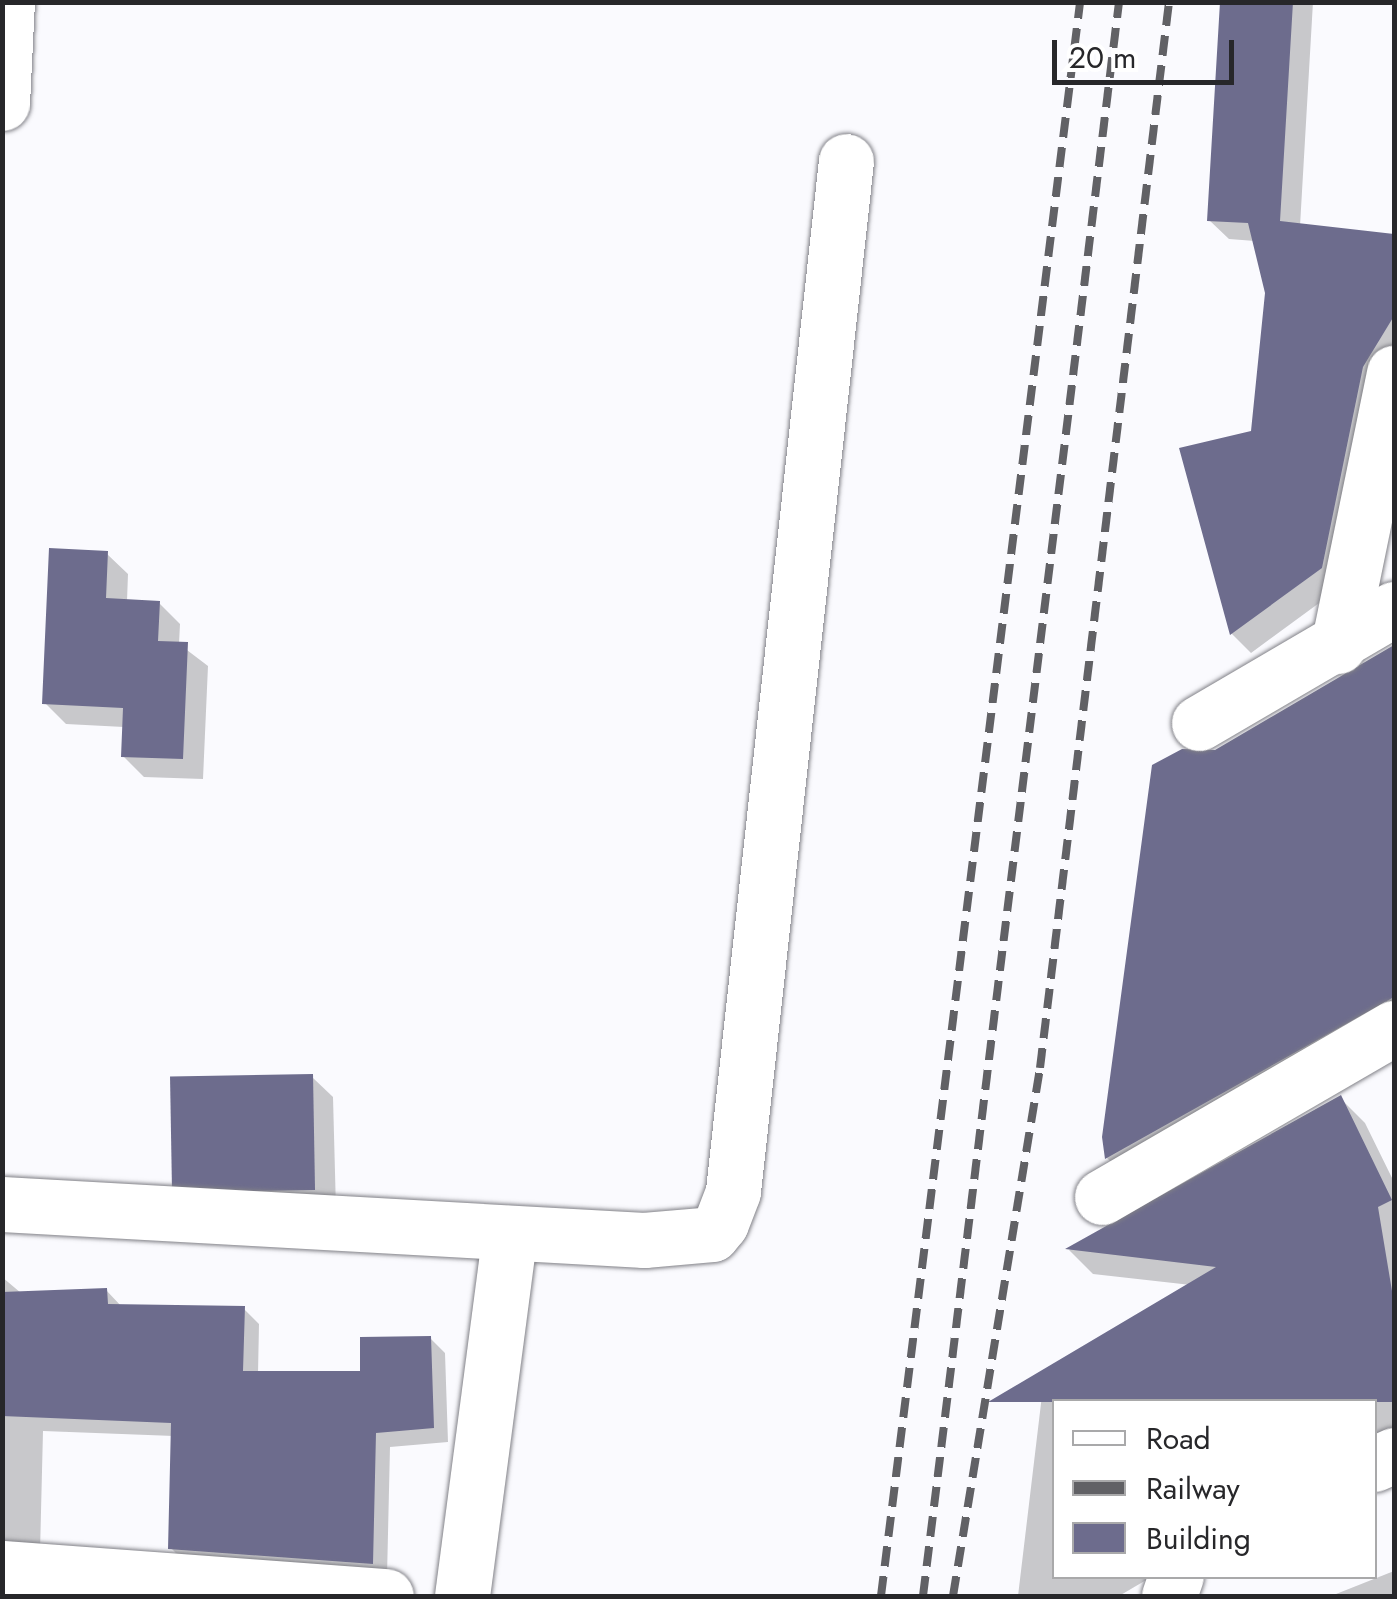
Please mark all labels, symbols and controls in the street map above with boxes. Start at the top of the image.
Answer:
scale bar [1057,20,1240,82]
text: 20 m [1069,36,1136,79]
legend [1052,1399,1377,1579]
text: Road [1146,1417,1211,1460]
text: Railway [1146,1467,1240,1510]
text: Building [1146,1517,1251,1560]

